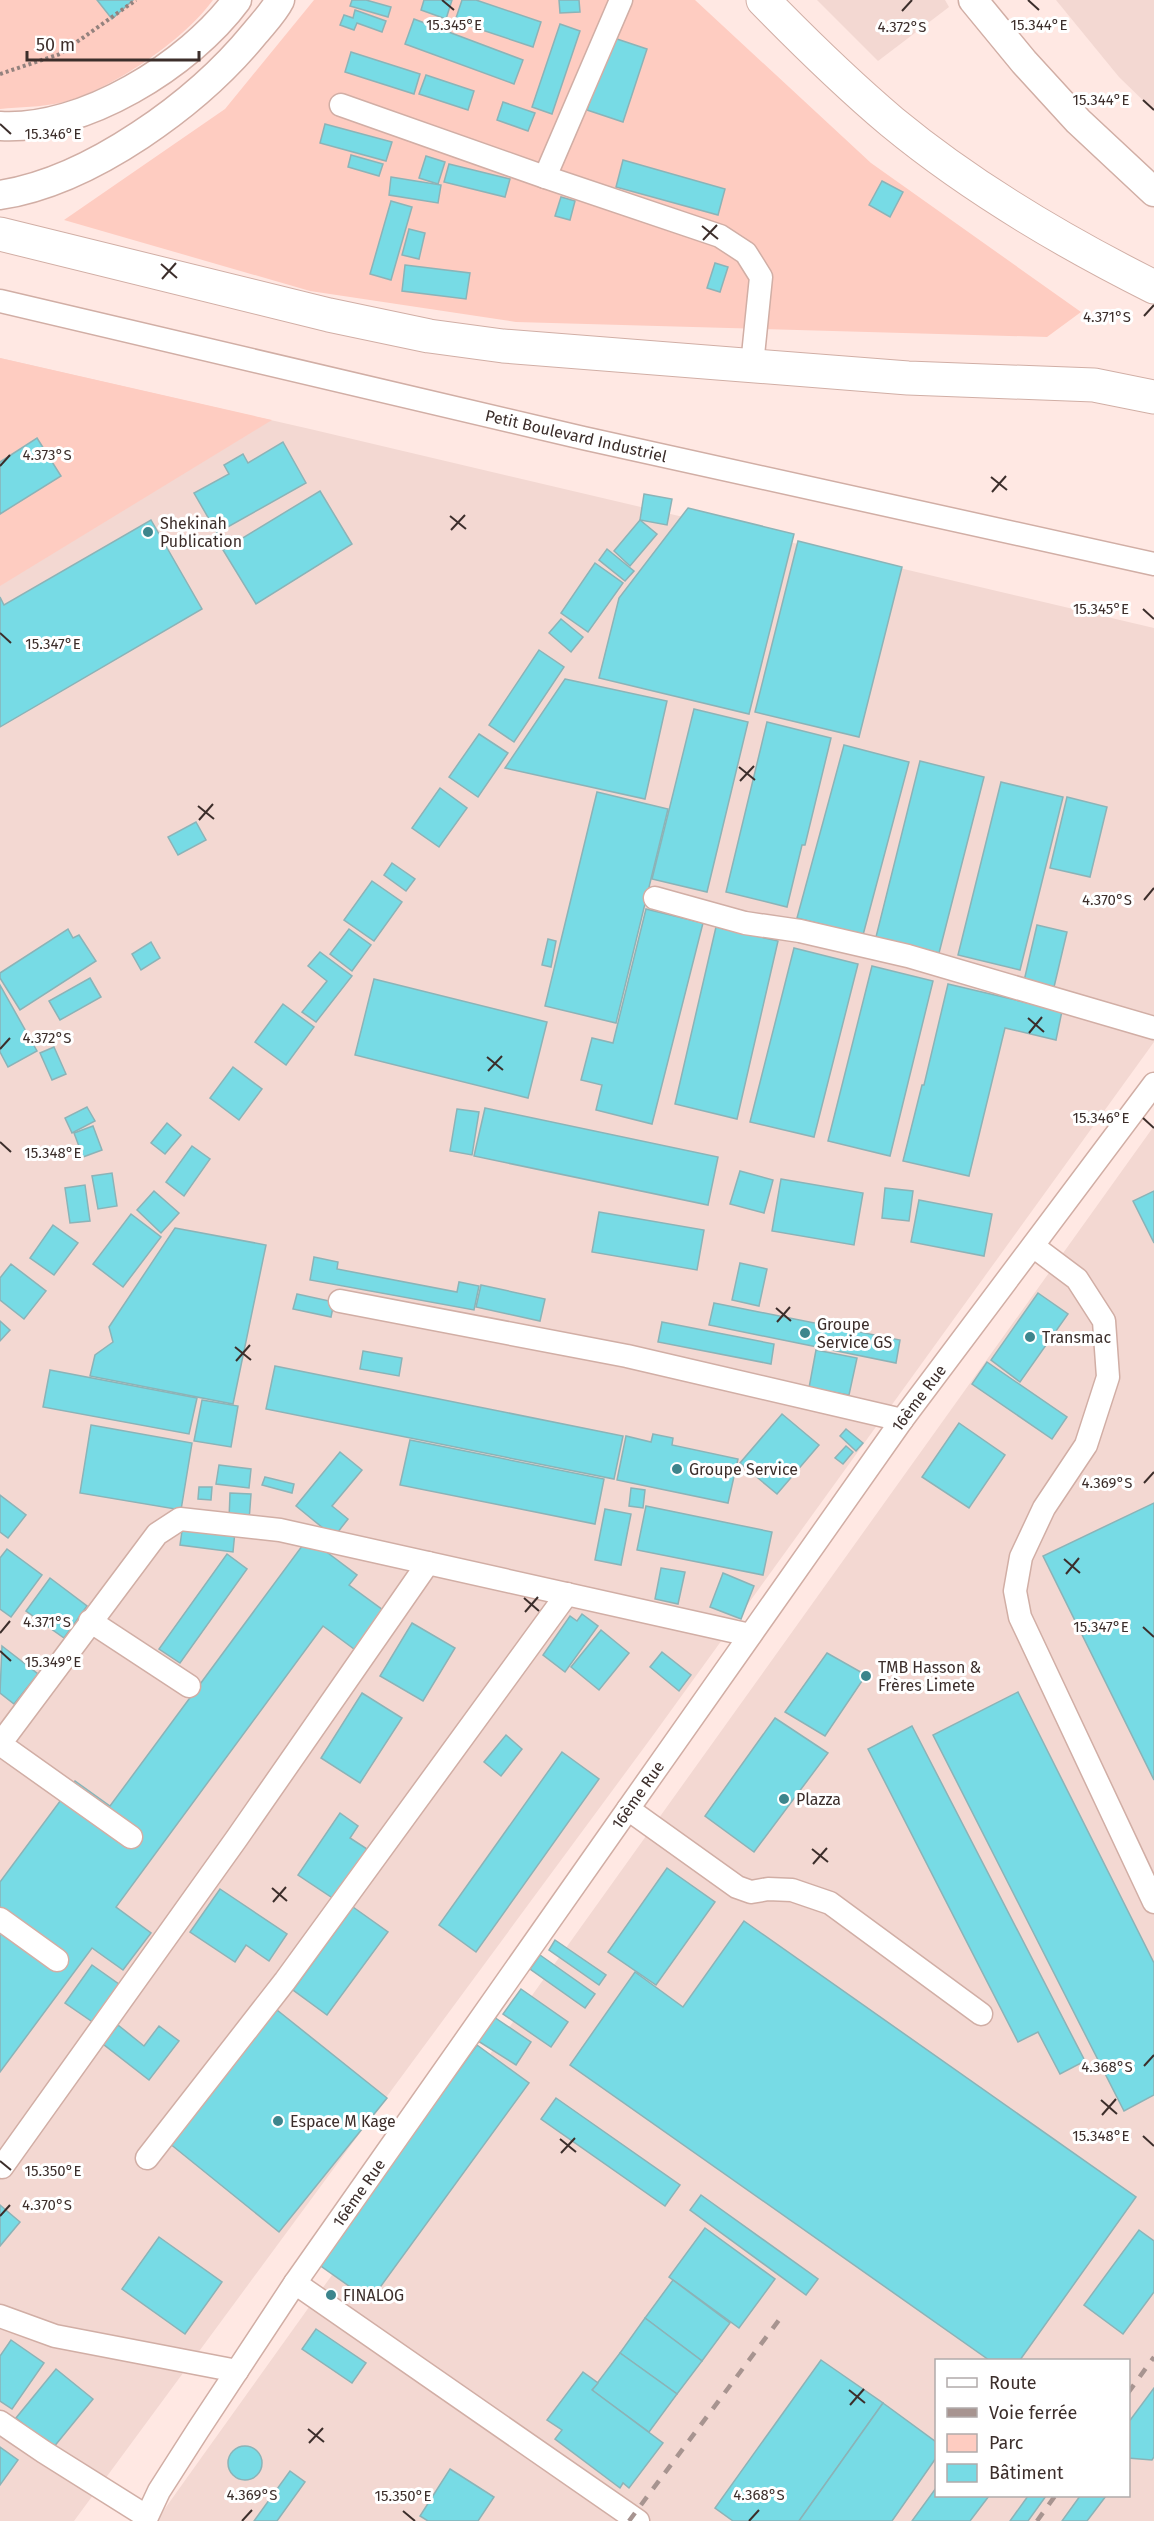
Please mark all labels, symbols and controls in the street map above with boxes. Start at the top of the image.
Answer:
text: 15.345°E [426,16,482,34]
text: 15.344°E [1011,16,1068,34]
text: 4.372°S [877,18,927,36]
scale bar [27,24,200,62]
text: 50 m [36,34,75,56]
text: 15.344°E [1073,91,1130,109]
text: 15.346°E [25,125,81,143]
text: 4.371°S [1083,308,1131,326]
street label: Petit Boulevard Industriel [483,406,669,466]
text: 4.373°S [22,446,72,464]
place label: Shekinah Publication [160,514,242,551]
marker: Shekinah Publication [141,525,155,539]
text: 15.345°E [1073,600,1129,618]
text: 15.347°E [25,635,81,653]
text: 4.370°S [1082,891,1132,909]
text: 4.372°S [22,1029,72,1047]
text: 15.346°E [1073,1109,1129,1127]
text: 15.348°E [24,1144,82,1162]
place label: Groupe Service GS [817,1315,892,1352]
marker: Groupe Service GS [798,1326,812,1340]
place label: Transmac [1042,1328,1111,1347]
marker: Transmac [1023,1330,1037,1344]
street label: 16ème Rue [888,1361,950,1435]
place label: Groupe Service [689,1460,798,1479]
marker: Groupe Service [670,1462,684,1476]
text: 4.369°S [1082,1474,1132,1492]
text: 4.371°S [23,1613,71,1631]
text: 15.347°E [1073,1618,1129,1636]
text: 15.349°E [25,1653,81,1671]
place label: TMB Hasson & Frères Limete [878,1658,982,1695]
marker: TMB Hasson & Frères Limete [859,1669,873,1683]
street label: 16ème Rue [608,1757,668,1833]
place label: Plazza [796,1790,841,1809]
marker: Plazza [777,1792,791,1806]
text: 4.368°S [1081,2058,1133,2076]
place label: Espace M Kage [290,2112,396,2131]
marker: Espace M Kage [271,2114,285,2128]
text: 15.348°E [1072,2127,1130,2145]
street label: 16ème Rue [329,2155,389,2231]
text: 15.350°E [25,2162,82,2180]
text: 4.370°S [22,2196,72,2214]
place label: FINALOG [343,2286,404,2305]
marker: FINALOG [324,2288,338,2302]
legend [935,2359,1130,2497]
text: Route [989,2372,1037,2394]
text: Voie ferrée [989,2402,1077,2424]
text: Parc [989,2432,1024,2454]
text: Bâtiment [989,2462,1064,2484]
text: 4.369°S [227,2486,277,2504]
text: 4.368°S [733,2486,785,2504]
text: 15.350°E [375,2487,432,2505]

